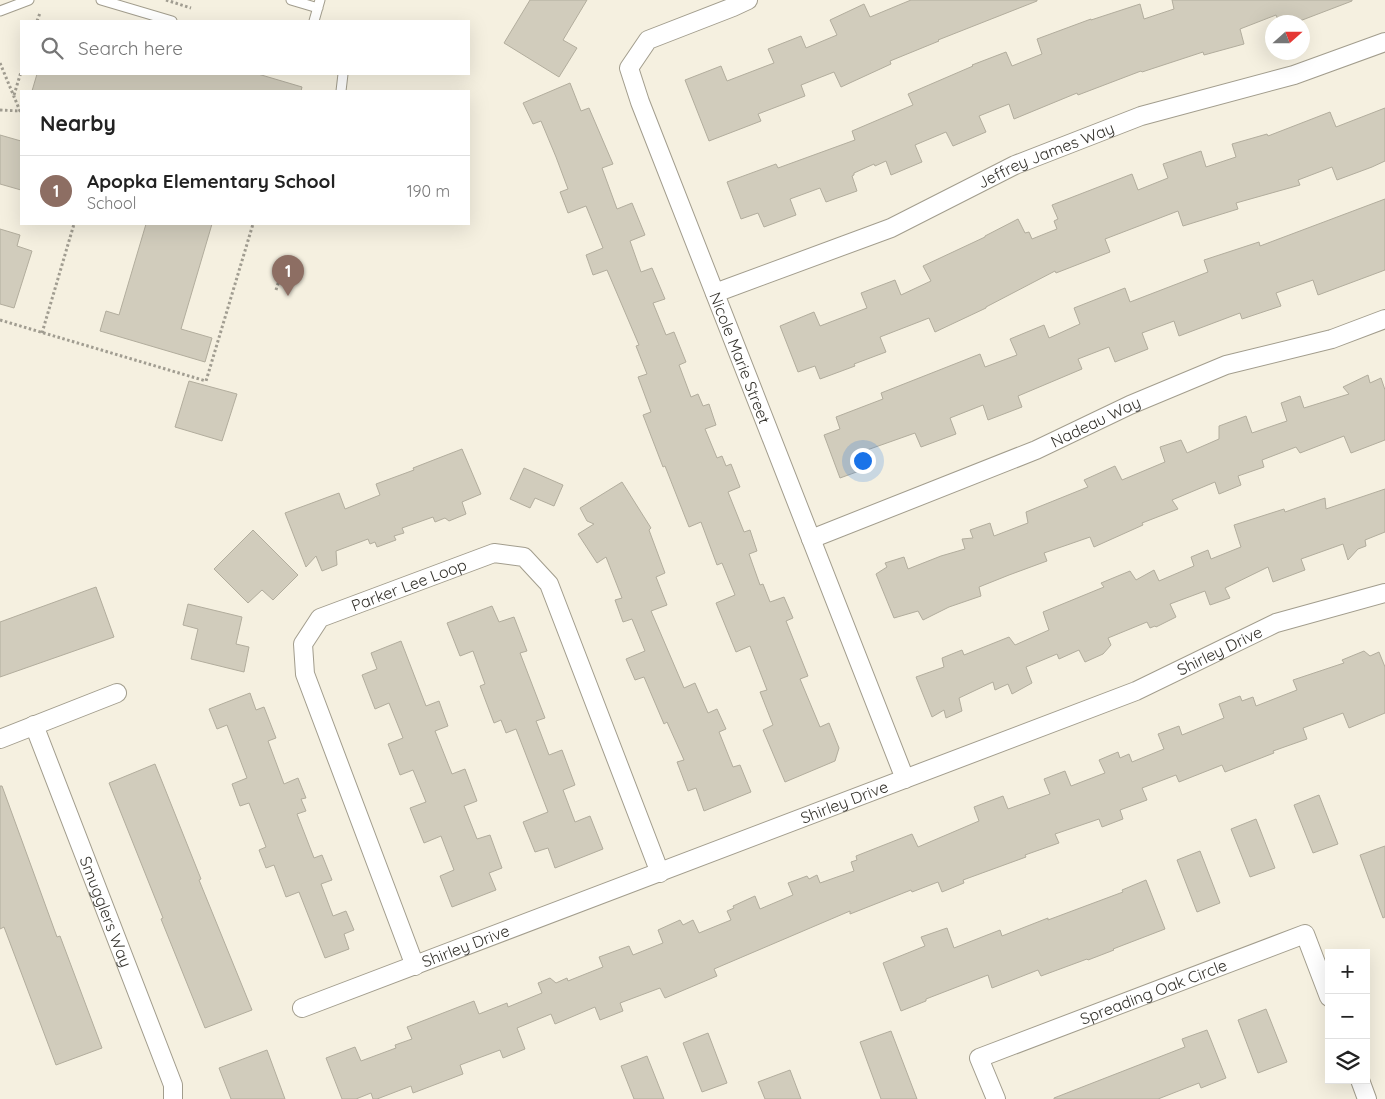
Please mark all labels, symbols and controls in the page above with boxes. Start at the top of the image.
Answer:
north arrow [1265,15,1310,60]
search box [20,20,470,75]
icon: search [38,34,66,62]
text: Search here [78,36,183,60]
text: Nearby [40,110,116,136]
street label: Jeffrey James Way [974,117,1117,192]
text: Apopka Elementary School [87,169,336,193]
text: 1 [53,181,59,201]
text: 190 m [407,181,450,201]
text: School [87,193,136,213]
pin: 1 [272,255,304,296]
street label: Nicole Marie Street [705,289,775,427]
street label: Nadeau Way [1047,392,1144,452]
your location [850,448,876,474]
street label: Parker Lee Loop [348,554,469,615]
street label: Shirley Drive [1174,621,1265,680]
street label: Shirley Drive [797,776,891,828]
street label: Smugglers Way [76,853,136,970]
street label: Shirley Drive [419,920,512,972]
map controls [1325,949,1370,1084]
button: + [1325,949,1370,994]
street label: Spreading Oak Circle [1077,955,1230,1029]
button: − [1325,994,1370,1039]
button: layers [1325,1039,1370,1084]

